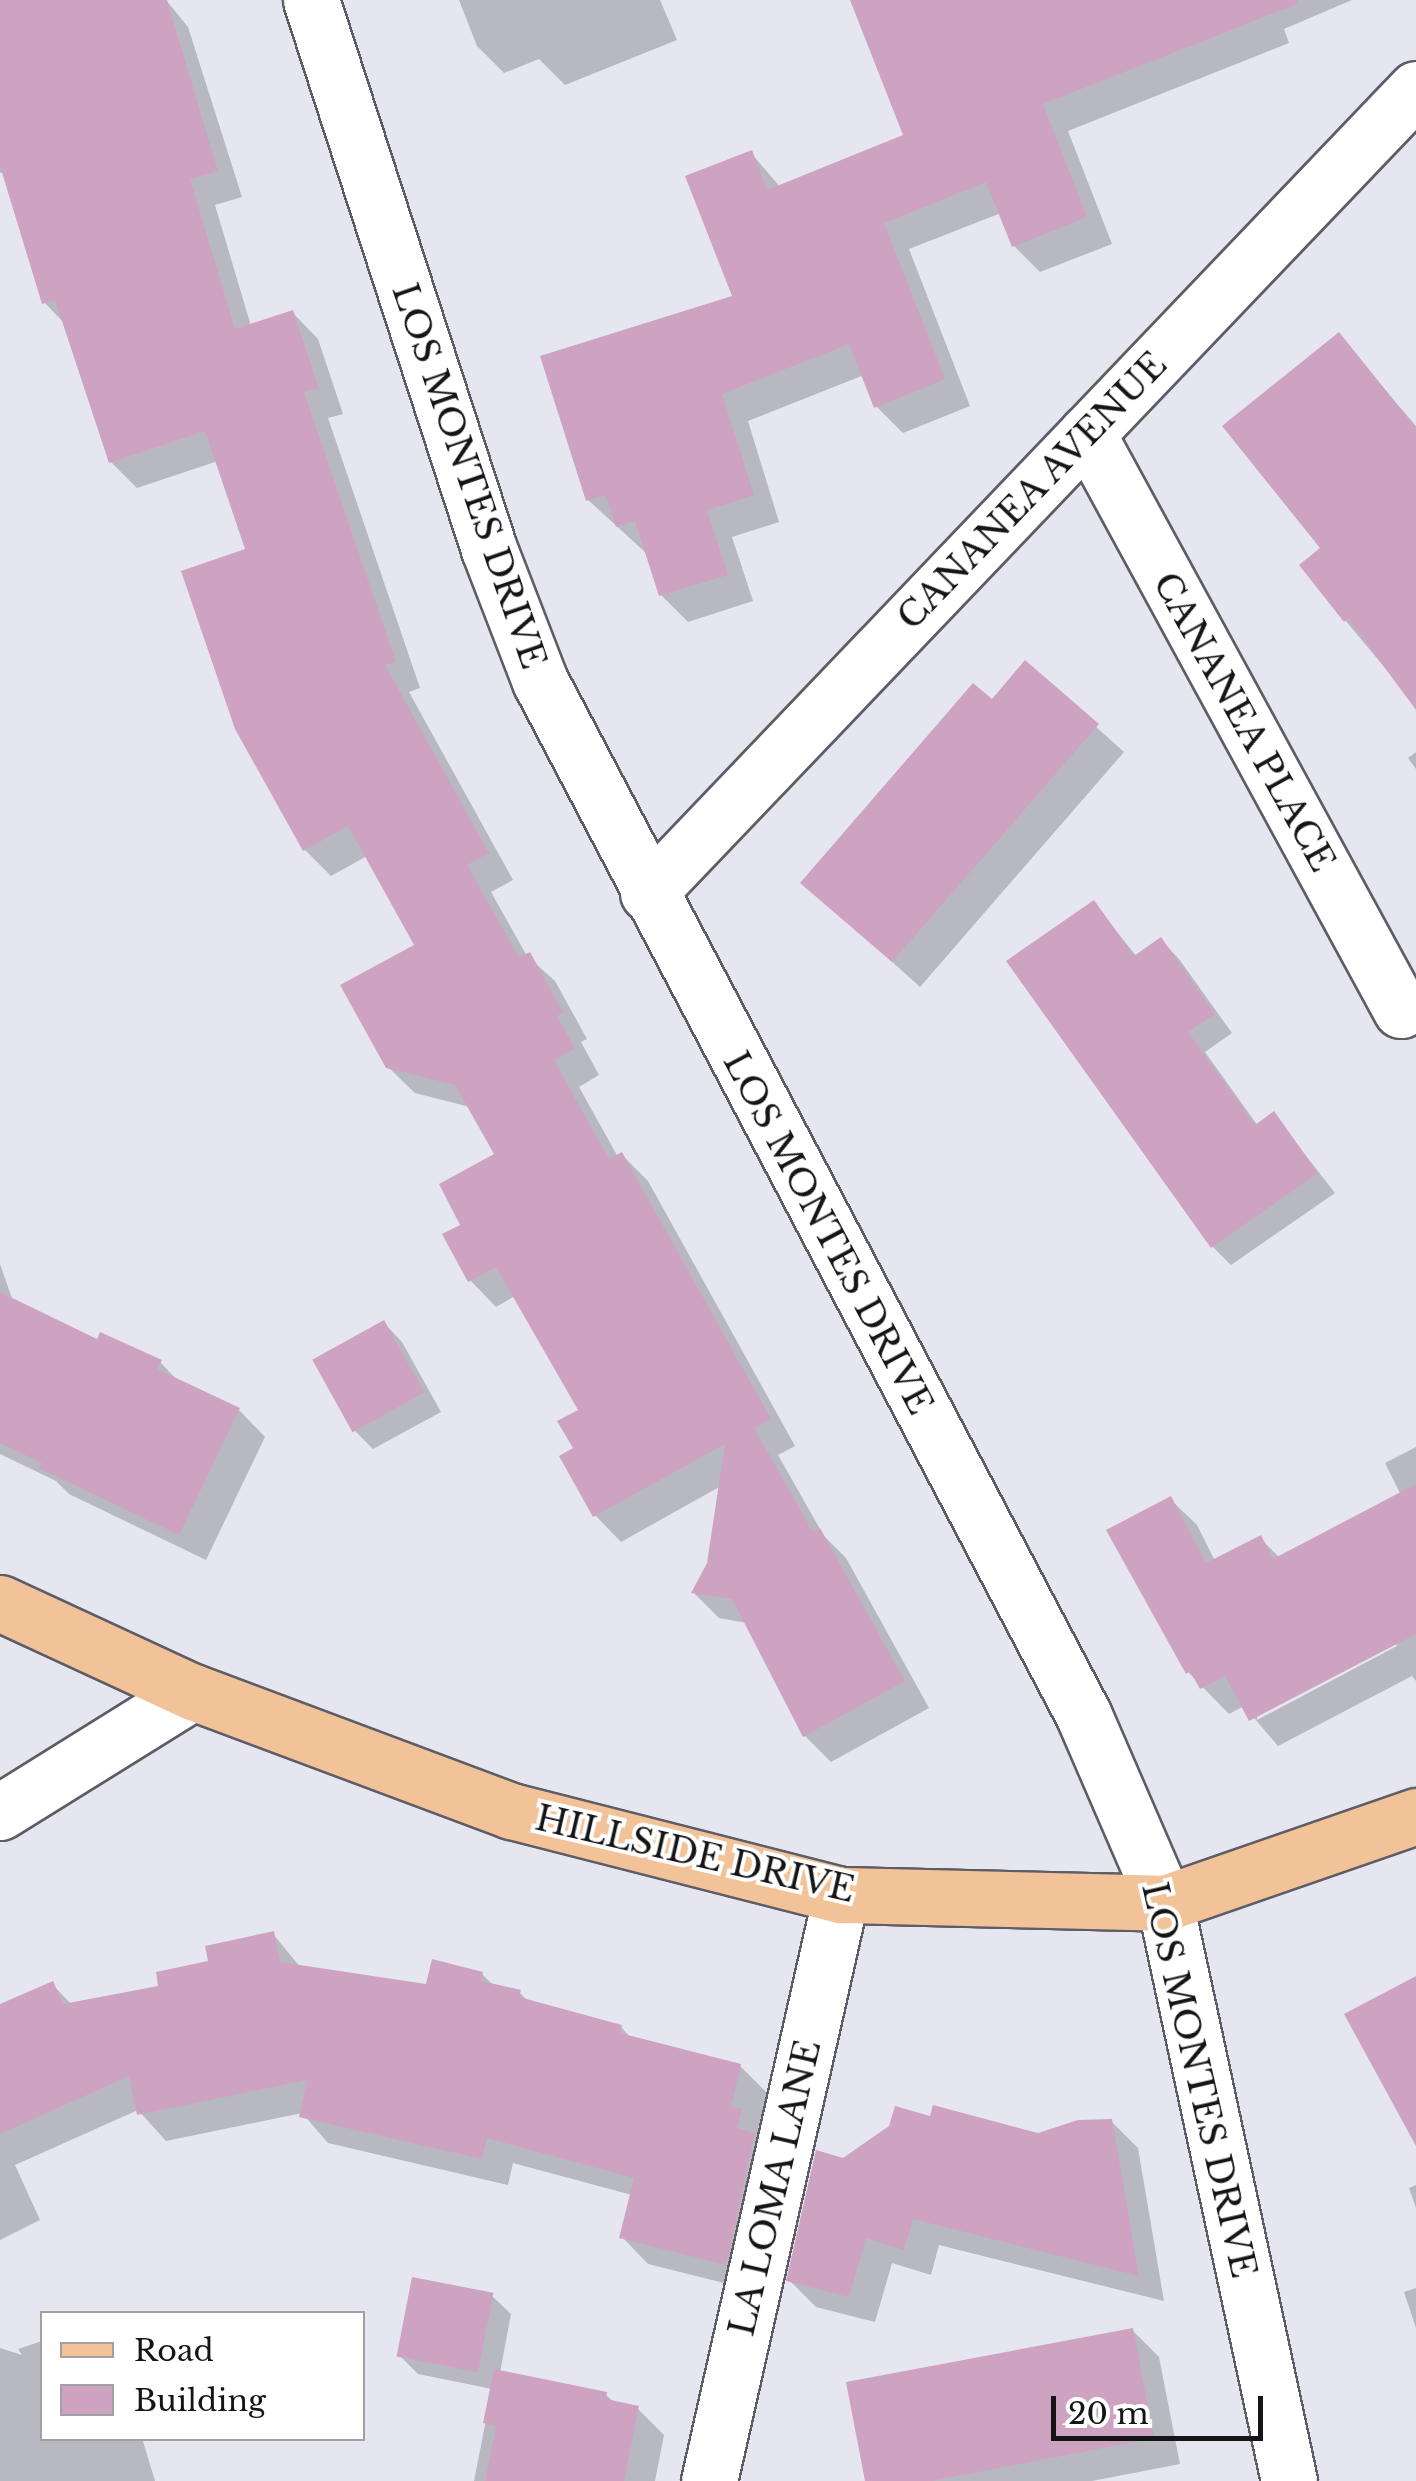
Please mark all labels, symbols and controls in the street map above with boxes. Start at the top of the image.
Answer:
street label: LOS MONTES DRIVE [383,278,555,674]
street label: CANANEA AVENUE [888,343,1176,639]
street label: CANANEA PLACE [1144,565,1344,879]
street label: LOS MONTES DRIVE [715,1045,941,1421]
street label: HILLSIDE DRIVE [531,1797,859,1911]
street label: LOS MONTES DRIVE [1133,1878,1265,2282]
street label: LA LOMA LANE [720,2035,830,2341]
legend [40,2311,365,2441]
text: Road [134,2332,214,2369]
scale bar [1056,2376,1268,2438]
text: Building [134,2382,266,2419]
text: 20 m [1068,2395,1149,2432]

